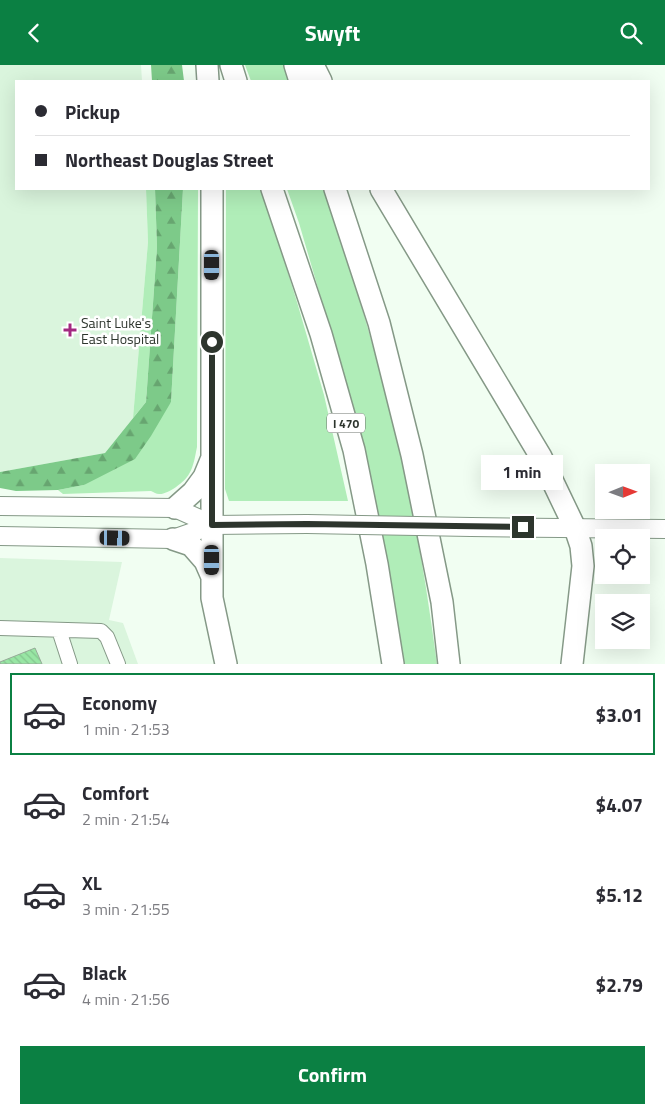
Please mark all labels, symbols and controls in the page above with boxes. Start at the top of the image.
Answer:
text: Swyft [305,16,360,50]
icon: back [20,19,48,47]
icon: search [617,19,645,47]
text: Pickup [65,97,120,126]
text: Northeast Douglas Street [65,145,274,174]
car [204,250,219,280]
place label: Saint Luke's East Hospital [81,312,159,349]
marker: Saint Luke's East Hospital [63,323,77,337]
route start [201,331,223,353]
road number: I 470 [327,413,365,433]
callout: 1 min [482,455,564,489]
text: 1 min [503,460,541,484]
north arrow [595,464,650,519]
map controls [595,464,650,649]
route end [512,516,534,538]
button: locate [595,529,650,584]
car [99,530,130,546]
car [204,545,219,575]
button: layers [595,594,650,649]
text: Economy [82,688,157,717]
icon: car [22,692,67,737]
text: $3.01 [596,700,643,729]
text: 1 min · 21:53 [82,717,170,741]
text: Comfort [82,778,149,807]
icon: car [22,782,67,827]
text: $4.07 [596,790,643,819]
text: 2 min · 21:54 [82,807,170,831]
text: XL [82,868,102,897]
icon: car [22,872,67,917]
text: $5.12 [596,880,643,909]
text: 3 min · 21:55 [82,897,170,921]
text: Black [82,958,127,987]
icon: car [22,962,67,1007]
text: $2.79 [596,970,643,999]
text: 4 min · 21:56 [82,987,170,1011]
button: Confirm [20,1046,645,1104]

